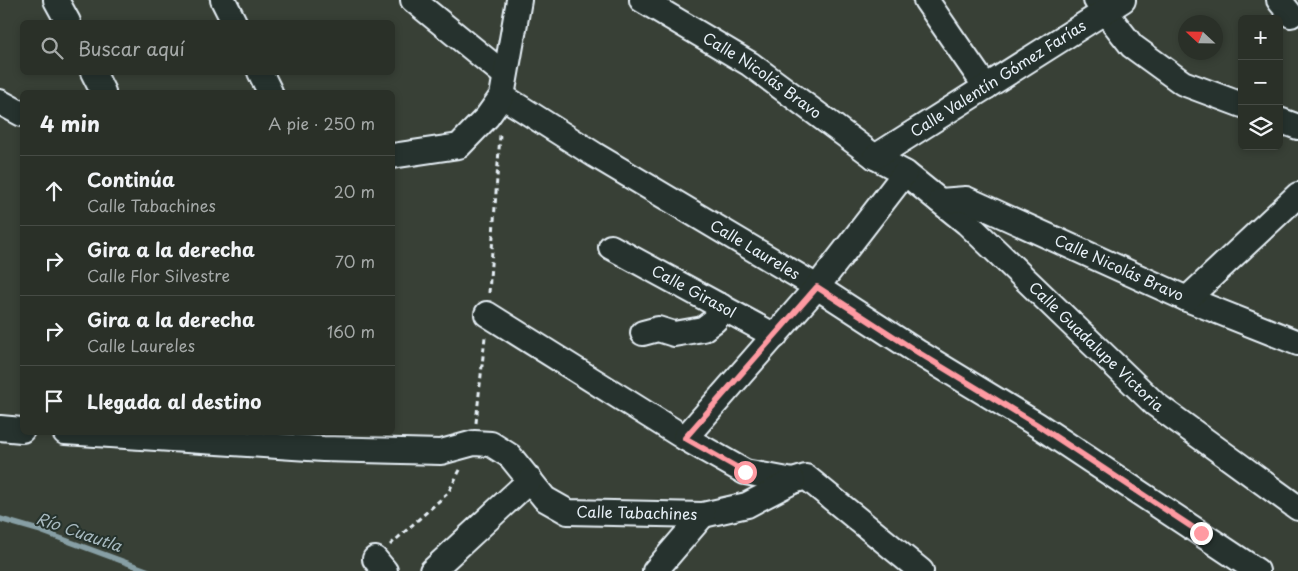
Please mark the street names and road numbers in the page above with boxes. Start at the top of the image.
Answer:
street label: Calle Valentín Gómez Farías [905,13,1090,142]
street label: Calle Nicolás Bravo [699,26,827,124]
street label: Calle Laureles [706,213,805,285]
street label: Calle Nicolás Bravo [1051,228,1188,306]
street label: Calle Girasol [648,258,741,323]
street label: Calle Guadalupe Victoria [1024,276,1170,417]
street label: Calle Tabachines [576,499,698,525]

